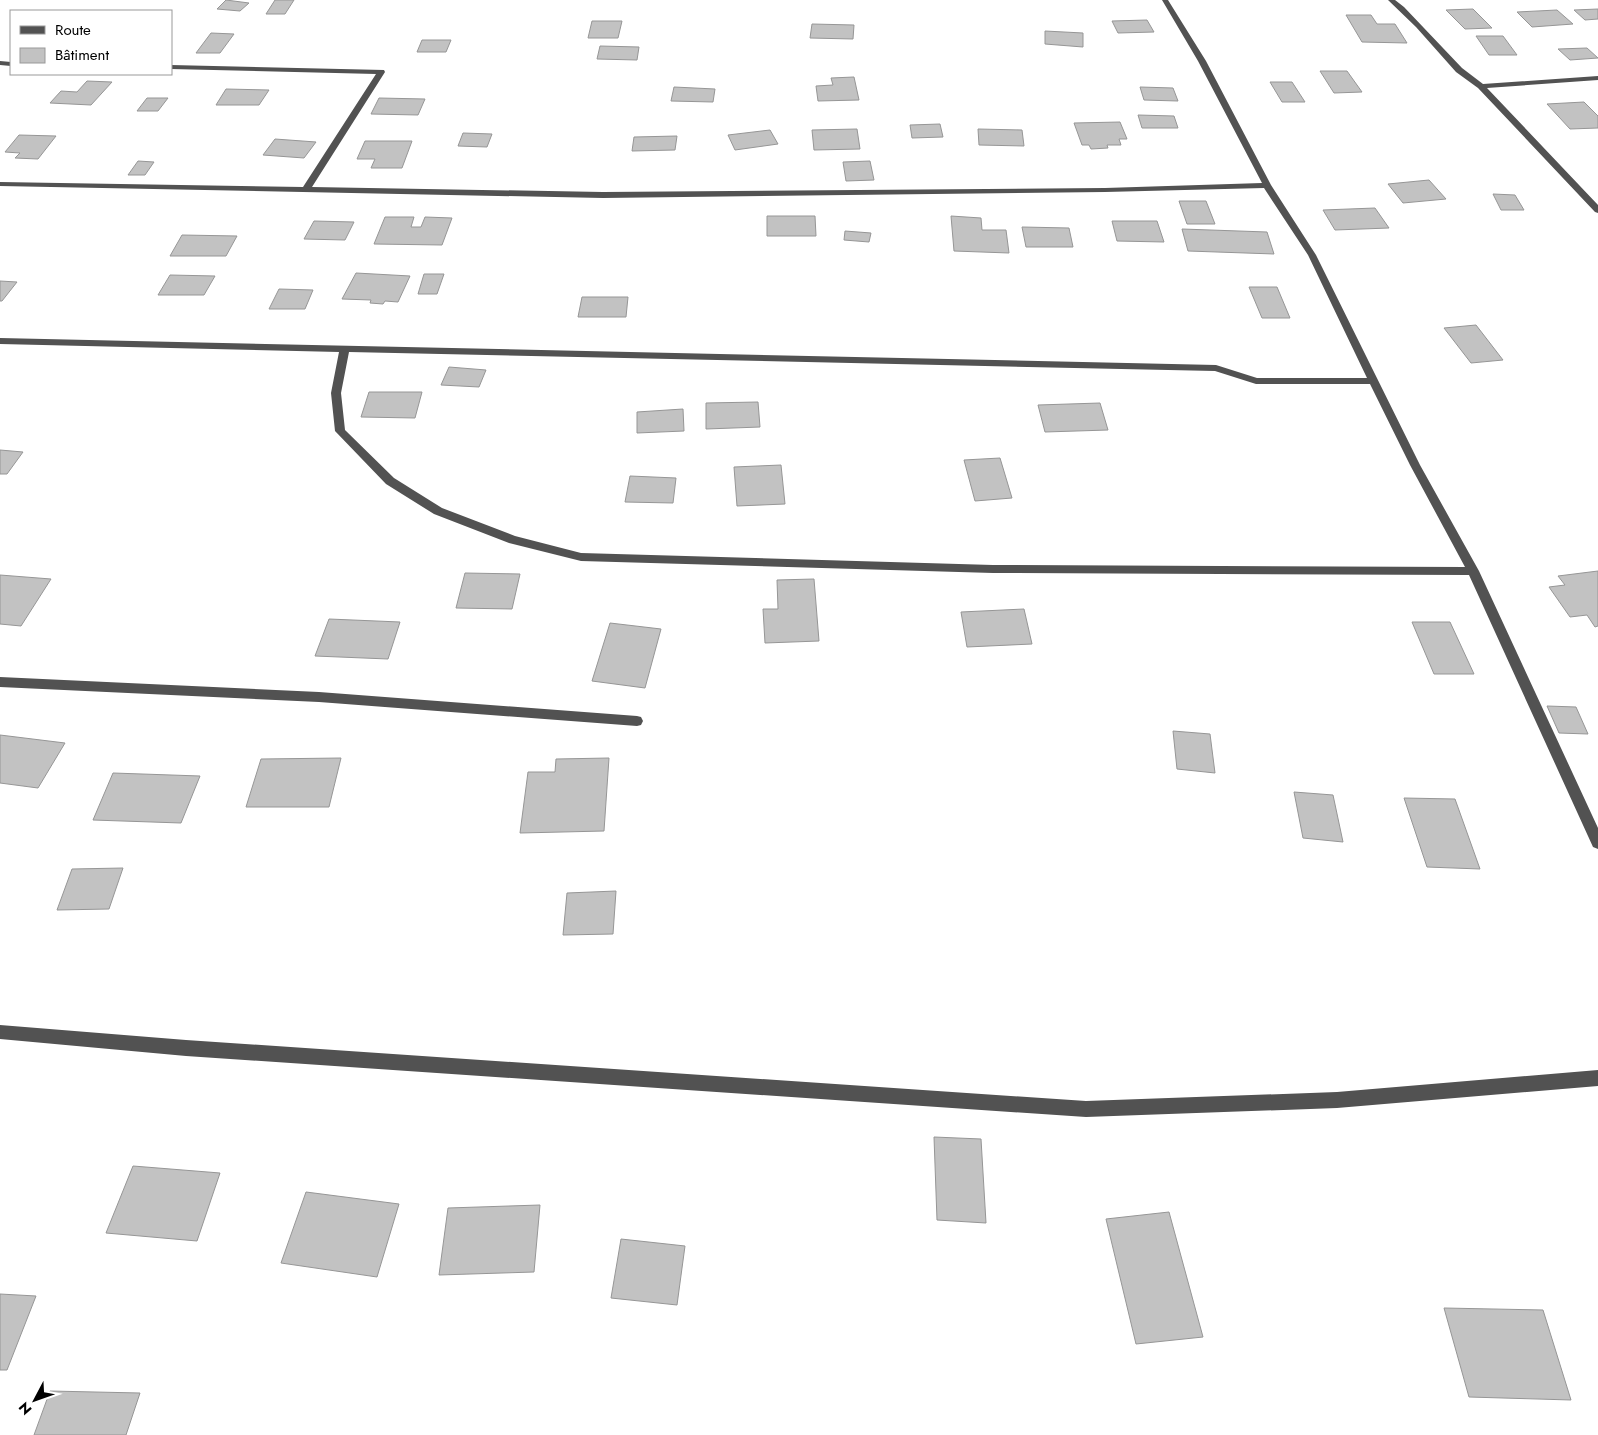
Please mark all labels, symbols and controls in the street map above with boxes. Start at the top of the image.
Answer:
legend [10,10,172,75]
text: Route [55,19,91,41]
text: Bâtiment [55,44,109,66]
north arrow [10,1375,60,1425]
text: N [14,1398,36,1419]

